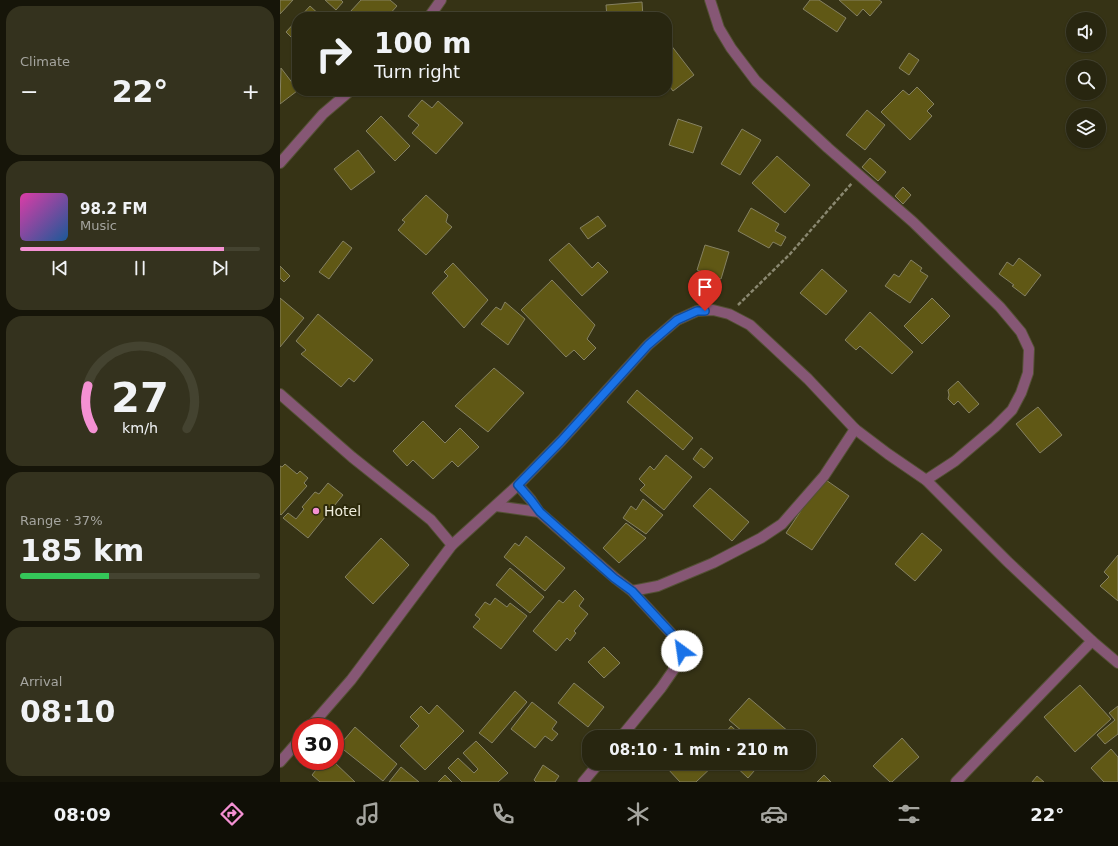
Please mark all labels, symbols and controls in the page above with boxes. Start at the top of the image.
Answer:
map controls [1066,12,1106,148]
button: sound [1066,12,1106,52]
text: 100 m [374,27,471,60]
icon: right [308,28,360,80]
text: Climate [20,54,70,69]
button: search [1066,60,1106,100]
text: Turn right [374,61,460,82]
text: 22° [112,74,168,109]
text: − [20,79,38,104]
text: + [242,79,260,104]
button: layers [1066,108,1106,148]
text: 98.2 FM [80,200,147,218]
text: Music [80,218,117,233]
icon: previous [49,257,71,279]
icon: pause [129,257,151,279]
icon: next [209,257,231,279]
pin [688,270,722,311]
icon: arrive [694,276,716,298]
text: 27 [111,373,169,422]
text: km/h [122,420,158,436]
place label: Hotel [324,503,361,519]
marker: Hotel [311,506,321,516]
text: Range · 37% [20,513,103,528]
text: 185 km [20,533,144,568]
position arrow [661,630,703,672]
text: Arrival [20,674,62,689]
text: 08:10 [20,694,116,729]
speed limit sign: 30 [292,718,344,770]
text: 08:10 · 1 min · 210 m [609,741,789,759]
icon: directions [218,800,246,828]
icon: music [354,800,382,828]
icon: phone [489,800,517,828]
icon: climate [624,800,652,828]
icon: car [760,800,788,828]
icon: filters [895,800,923,828]
text: 08:09 [54,804,111,825]
text: 22° [1030,804,1064,825]

